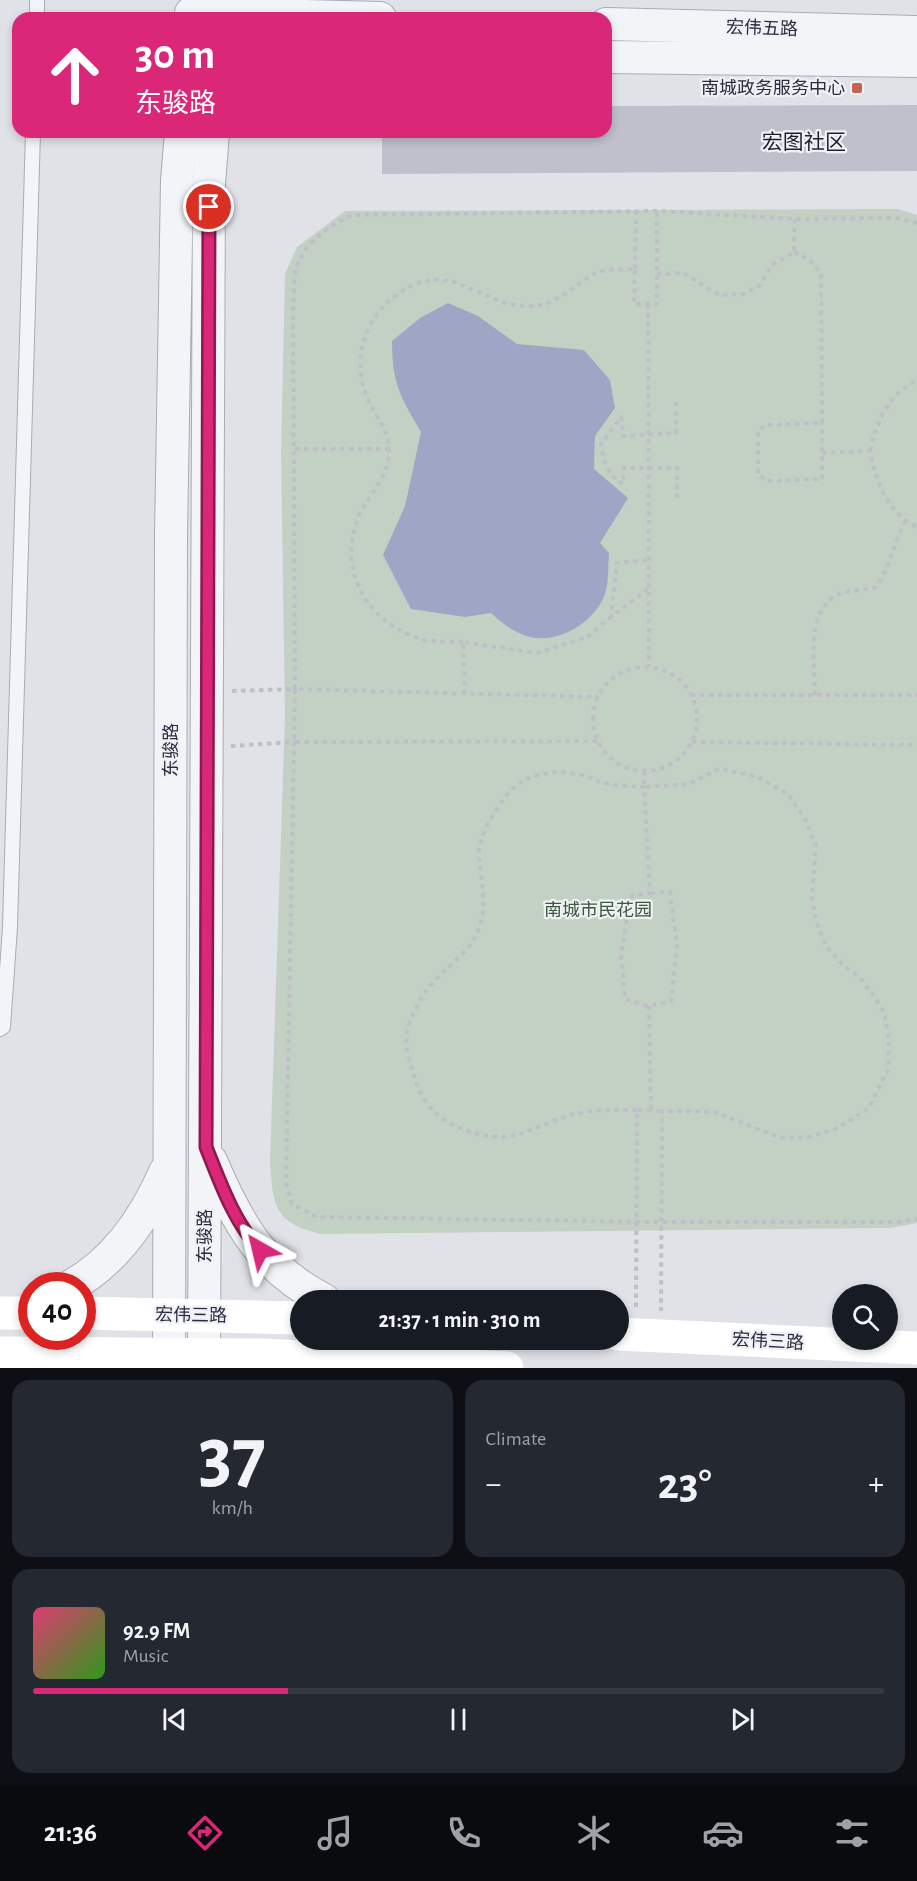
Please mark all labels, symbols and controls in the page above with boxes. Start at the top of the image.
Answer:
street label: 宏伟五路 [726,17,798,39]
text: 30 m [135,34,215,76]
icon: ahead [36,36,114,114]
place label: 南城政务服务中心 [701,78,845,98]
marker: 南城政务服务中心 [850,81,864,95]
text: 东骏路 [135,90,216,117]
district label: 宏图社区 [762,131,846,153]
pin [183,181,234,232]
icon: arrive [192,190,225,223]
street label: 东骏路 [161,723,181,777]
park label: 南城市民花园 [544,900,652,920]
street label: 东骏路 [195,1209,215,1263]
position arrow [228,1218,292,1282]
speed limit sign: 40 [18,1272,96,1350]
map controls [832,1284,898,1350]
button: search [832,1284,898,1350]
street label: 宏伟三路 [155,1304,227,1326]
text: 21:37 · 1 min · 310 m [379,1309,541,1331]
street label: 宏伟三路 [732,1329,804,1353]
text: 37 [199,1418,266,1496]
text: Climate [486,1429,546,1449]
text: 23° [658,1462,712,1507]
text: − [486,1468,501,1501]
text: + [868,1468,884,1501]
text: km/h [212,1498,253,1518]
text: 92.9 FM [123,1620,190,1642]
text: Music [123,1646,169,1666]
icon: previous [158,1703,191,1736]
icon: pause [442,1703,475,1736]
icon: next [726,1703,759,1736]
icon: directions [184,1812,226,1854]
icon: music [314,1812,356,1854]
icon: phone [443,1812,485,1854]
icon: climate [573,1812,615,1854]
icon: car [702,1812,744,1854]
icon: filters [831,1812,873,1854]
text: 21:36 [44,1819,97,1846]

